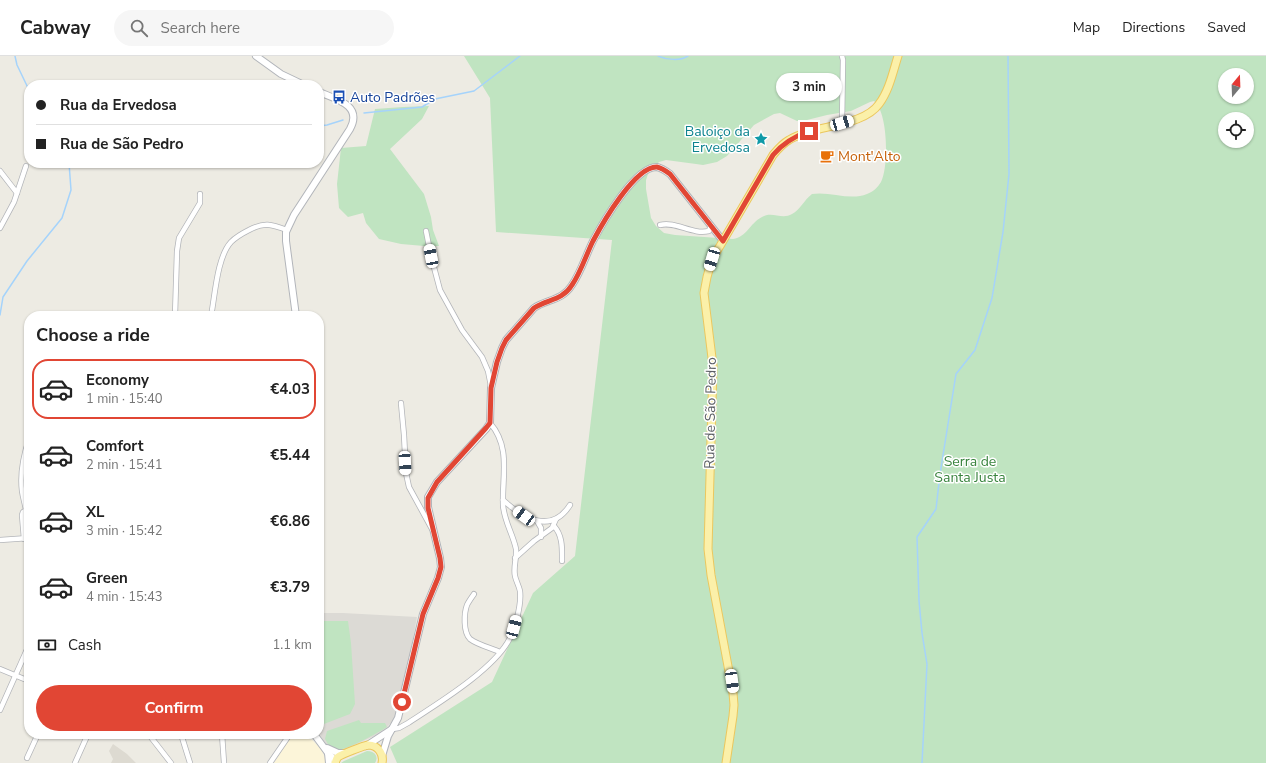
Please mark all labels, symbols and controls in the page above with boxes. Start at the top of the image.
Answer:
search box [114,10,394,46]
text: Cabway [20,15,90,41]
icon: search [128,17,150,39]
text: Search here [160,18,240,38]
text: Map [1073,18,1100,37]
text: Directions [1122,18,1185,37]
text: Saved [1207,18,1246,37]
north arrow [1218,68,1254,104]
map controls [1218,68,1254,148]
callout: 3 min [776,73,842,101]
text: 3 min [792,78,826,96]
place label: Auto Padrões [350,88,436,107]
bus stop icon: Auto Padrões [331,89,347,105]
text: Rua da Ervedosa [60,95,177,115]
button: locate [1218,112,1254,148]
car [829,114,855,132]
place label: Baloiço da Ervedosa [685,122,750,157]
route end [800,122,818,140]
place icon: Baloiço da Ervedosa [753,131,769,147]
text: Rua de São Pedro [60,134,184,154]
place label: Mont'Alto [838,147,901,166]
cafe icon: Mont'Alto [819,148,835,164]
car [423,243,439,269]
car [703,246,721,272]
text: Choose a ride [36,323,150,347]
street label: Rua de São Pedro [700,357,721,469]
text: Economy [86,370,149,390]
icon: car [38,371,74,407]
text: €4.03 [270,379,310,399]
text: 1 min · 15:40 [86,390,162,408]
text: Comfort [86,436,143,456]
icon: car [38,437,74,473]
text: €5.44 [270,445,310,465]
car [398,451,412,475]
park label: Serra de Santa Justa [934,452,1006,487]
text: 2 min · 15:41 [86,456,162,474]
text: XL [86,502,105,522]
icon: car [38,503,74,539]
car [511,504,537,528]
text: €6.86 [270,511,310,531]
text: 3 min · 15:42 [86,522,162,540]
text: Green [86,568,128,588]
icon: car [38,569,74,605]
text: €3.79 [270,577,310,597]
text: 4 min · 15:43 [86,588,162,606]
car [505,614,523,640]
icon: cash [36,634,58,656]
text: Cash [68,635,102,655]
text: 1.1 km [272,636,312,654]
car [724,668,740,694]
button: Confirm [36,685,312,731]
route start [393,693,411,711]

